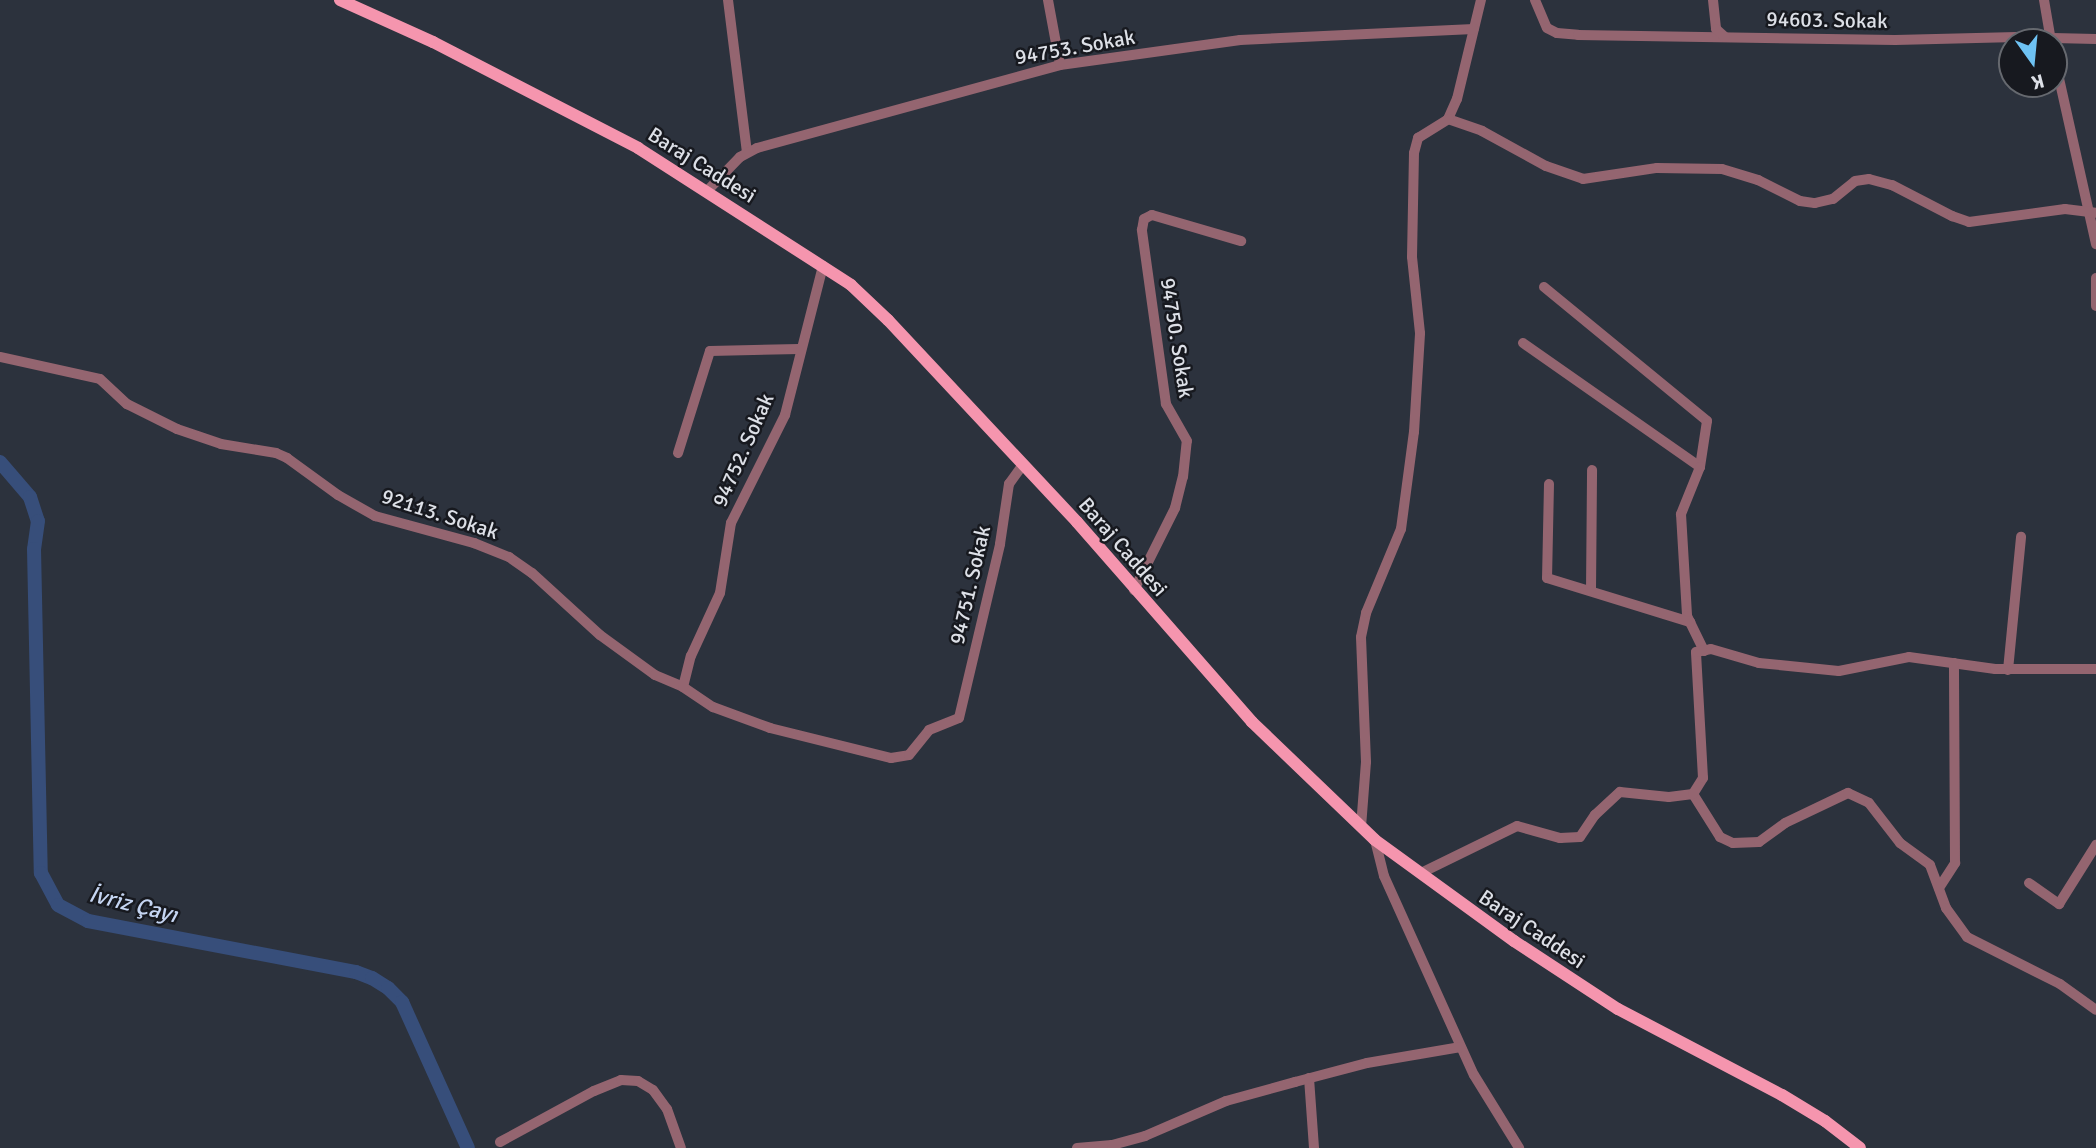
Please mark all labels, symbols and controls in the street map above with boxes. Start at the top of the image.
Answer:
street label: 94603. Sokak [1766,6,1888,34]
street label: 94753. Sokak [1013,24,1137,70]
north arrow [1998,28,2068,98]
text: K [2029,68,2047,94]
street label: Baraj Caddesi [643,122,761,208]
street label: 94750. Sokak [1155,276,1199,400]
street label: 94752. Sokak [707,390,779,510]
street label: 92113. Sokak [379,483,501,545]
street label: Baraj Caddesi [1073,492,1173,602]
street label: 94751. Sokak [944,523,996,647]
water label: İvriz Çayı [86,881,180,929]
street label: Baraj Caddesi [1474,884,1590,974]

